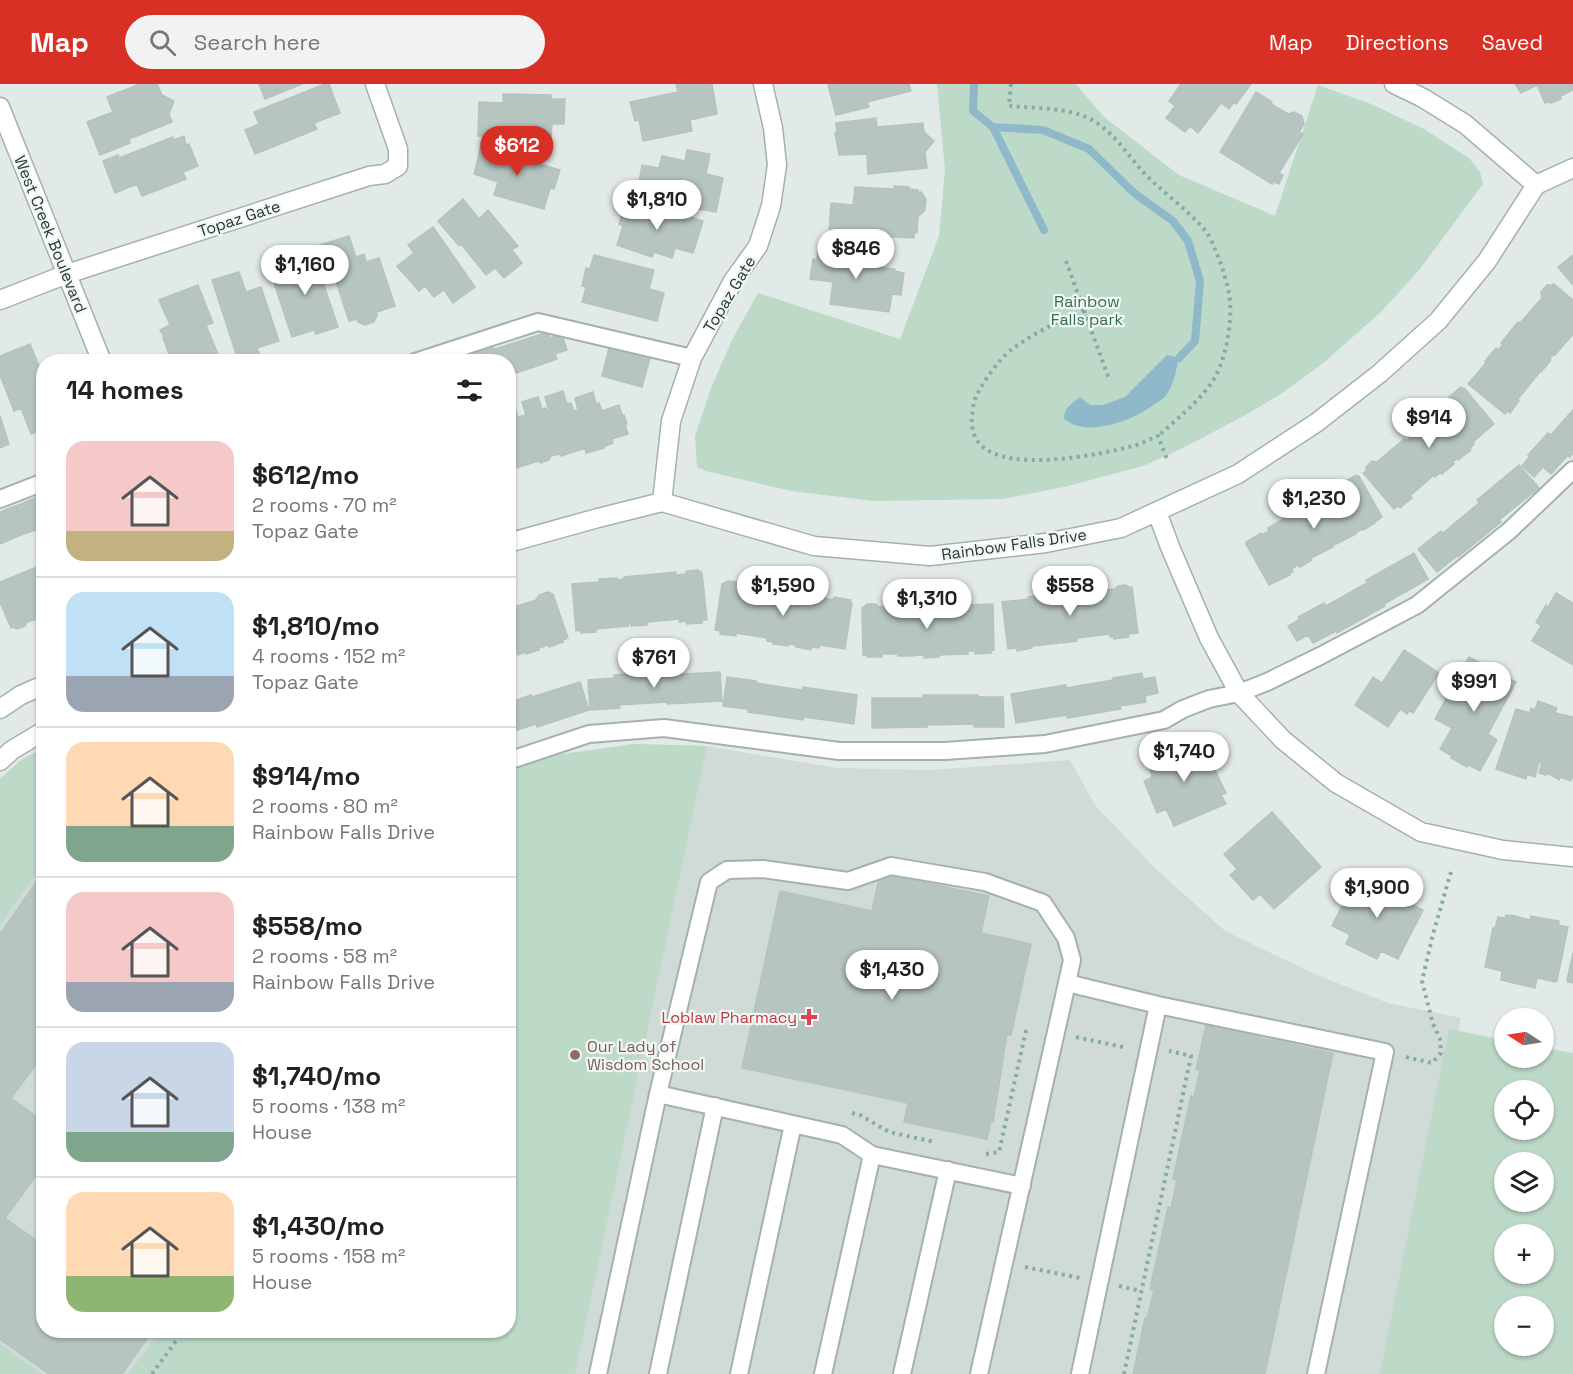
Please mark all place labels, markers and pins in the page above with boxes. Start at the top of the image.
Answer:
pin: $612 [481,126,553,177]
pin: $1,810 [608,180,706,231]
pin: $846 [820,229,892,280]
pin: $1,160 [256,245,354,296]
pin: $914 [1393,398,1465,449]
pin: $1,230 [1265,479,1363,530]
pin: $1,590 [734,566,832,617]
pin: $558 [1034,566,1106,617]
pin: $1,310 [878,579,976,630]
pin: $761 [618,638,690,689]
pin: $991 [1438,662,1510,713]
pin: $1,740 [1135,732,1233,783]
pin: $1,900 [1328,868,1426,919]
pin: $1,430 [843,950,941,1001]
place label: Loblaw Pharmacy [661,1007,797,1028]
marker: Loblaw Pharmacy [802,1010,816,1024]
place label: Our Lady of Wisdom School [587,1036,704,1075]
marker: Our Lady of Wisdom School [568,1048,582,1062]

